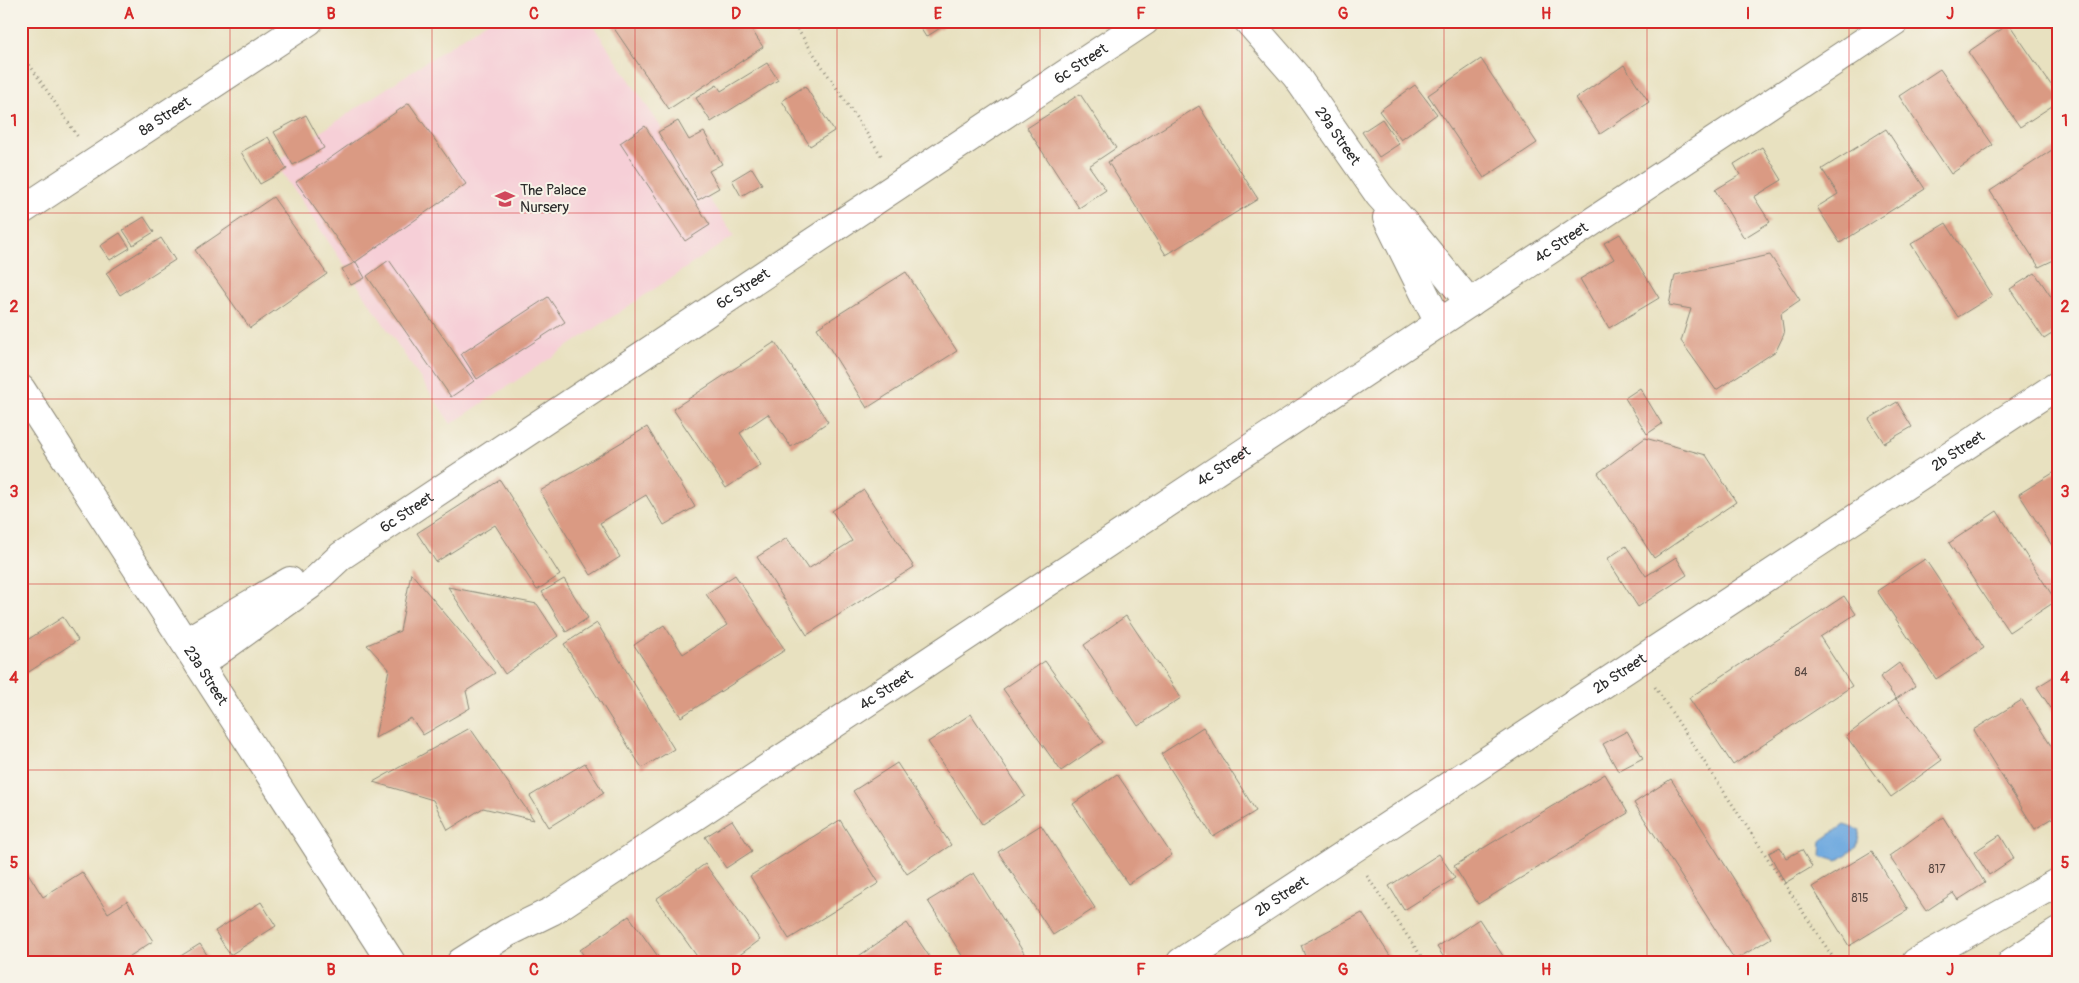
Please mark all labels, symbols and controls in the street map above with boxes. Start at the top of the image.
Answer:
text: A [124,4,135,24]
text: B [326,4,336,24]
text: C [529,4,539,24]
text: D [731,4,741,24]
text: E [934,4,943,24]
text: F [1136,4,1146,24]
text: G [1338,4,1349,24]
text: H [1541,4,1551,24]
text: I [1746,4,1750,24]
text: J [1946,4,1954,24]
street label: 6c Street [1050,39,1112,88]
street label: 8a Street [135,92,195,140]
street label: 29a Street [1311,103,1365,170]
text: 1 [11,111,17,131]
text: 1 [2062,111,2068,131]
place label: The Palace Nursery [520,181,587,217]
school or university icon: The Palace Nursery [494,188,516,210]
street label: 4c Street [1531,217,1592,267]
street label: 6c Street [712,263,774,313]
text: 2 [10,297,19,317]
text: 2 [2061,297,2070,317]
street label: 2b Street [1928,426,1989,475]
street label: 4c Street [1193,441,1255,491]
text: 3 [10,482,19,502]
text: 3 [2061,482,2070,502]
street label: 6c Street [376,487,438,537]
street label: 23a Street [180,642,233,710]
street label: 2b Street [1589,649,1651,698]
street label: 4c Street [855,665,917,714]
house number: 84 [1794,665,1808,680]
text: 4 [9,668,19,688]
text: 4 [2060,668,2070,688]
text: 5 [10,853,19,873]
text: 5 [2061,853,2070,873]
house number: 817 [1928,862,1946,877]
street label: 2b Street [1251,871,1312,920]
house number: 815 [1851,891,1869,906]
text: A [124,960,135,980]
text: B [326,960,336,980]
text: C [529,960,539,980]
text: D [731,960,741,980]
text: E [934,960,943,980]
text: F [1136,960,1146,980]
text: G [1338,960,1349,980]
text: H [1541,960,1551,980]
text: I [1746,960,1750,980]
text: J [1946,960,1954,980]

